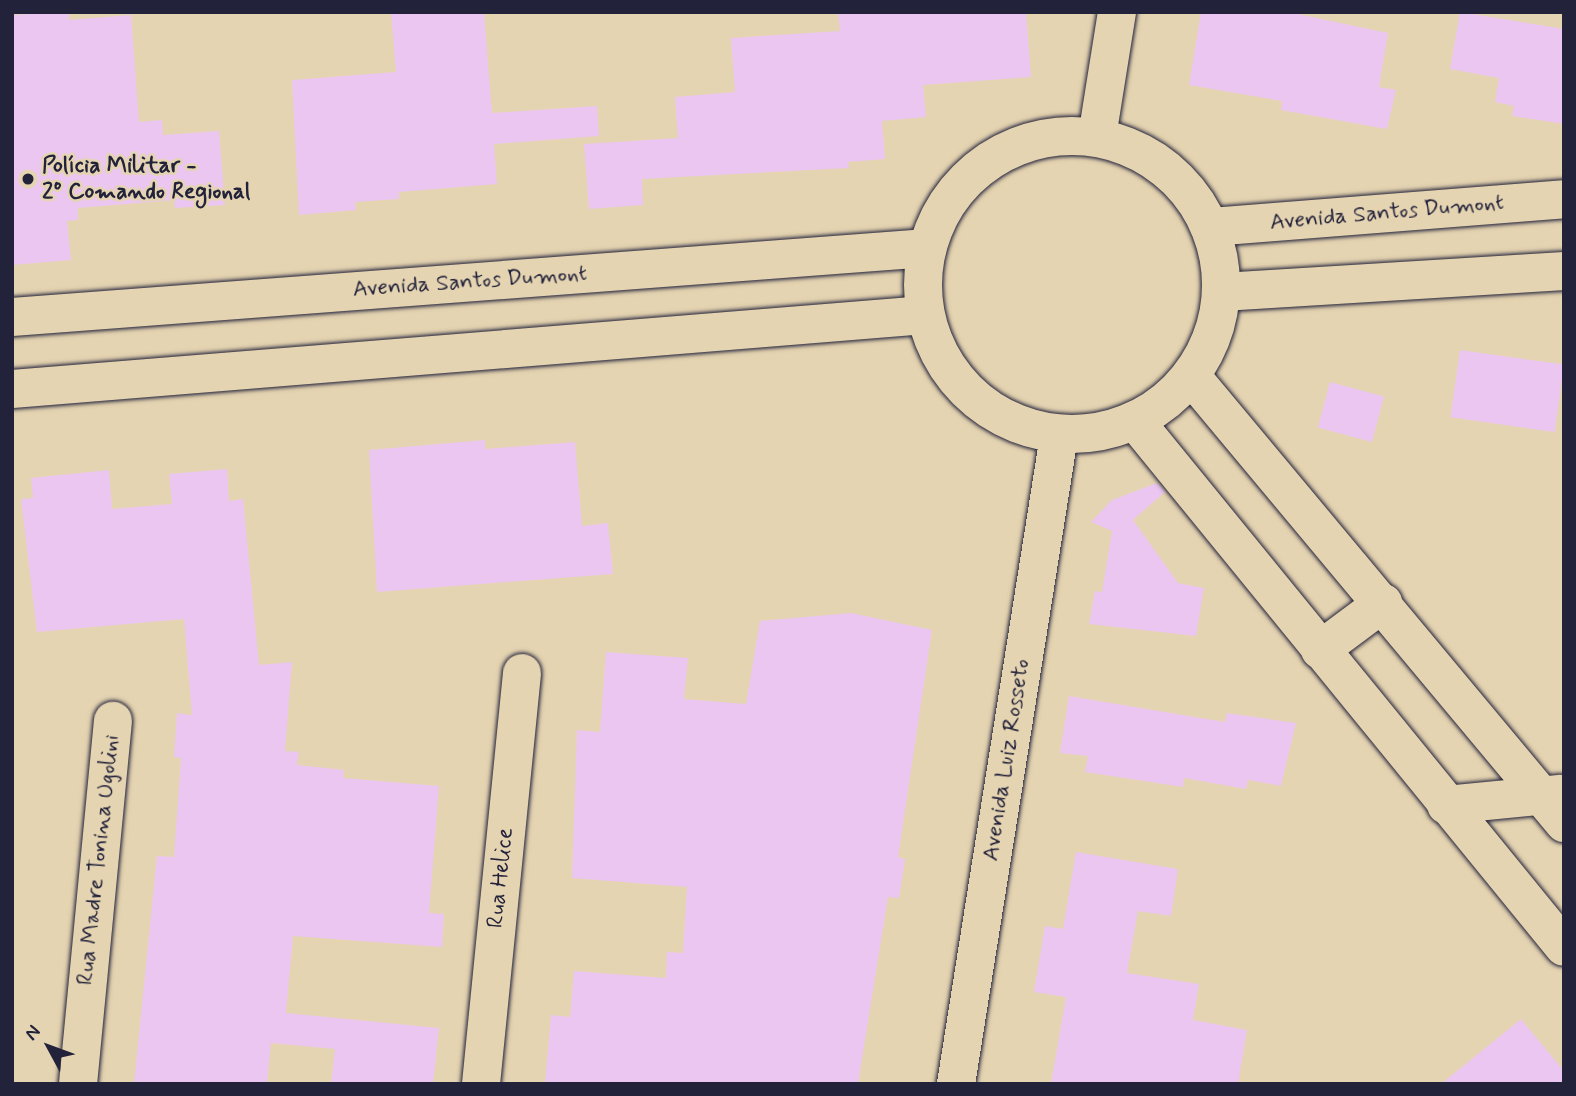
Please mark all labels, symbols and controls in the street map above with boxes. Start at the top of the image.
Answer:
place label: Polícia Militar - 2º Comando Regional [42,152,256,206]
marker: Polícia Militar - 2º Comando Regional [20,171,36,187]
street label: Avenida Santos Dumont [1264,189,1510,237]
street label: Avenida Santos Dumont [347,260,593,304]
street label: Avenida Luiz Rosseto [977,656,1037,864]
street label: Rua Madre Tonina Ugolini [72,733,126,987]
street label: Rua Helice [482,826,520,930]
north arrow [14,1012,84,1082]
text: N [19,1020,46,1046]

